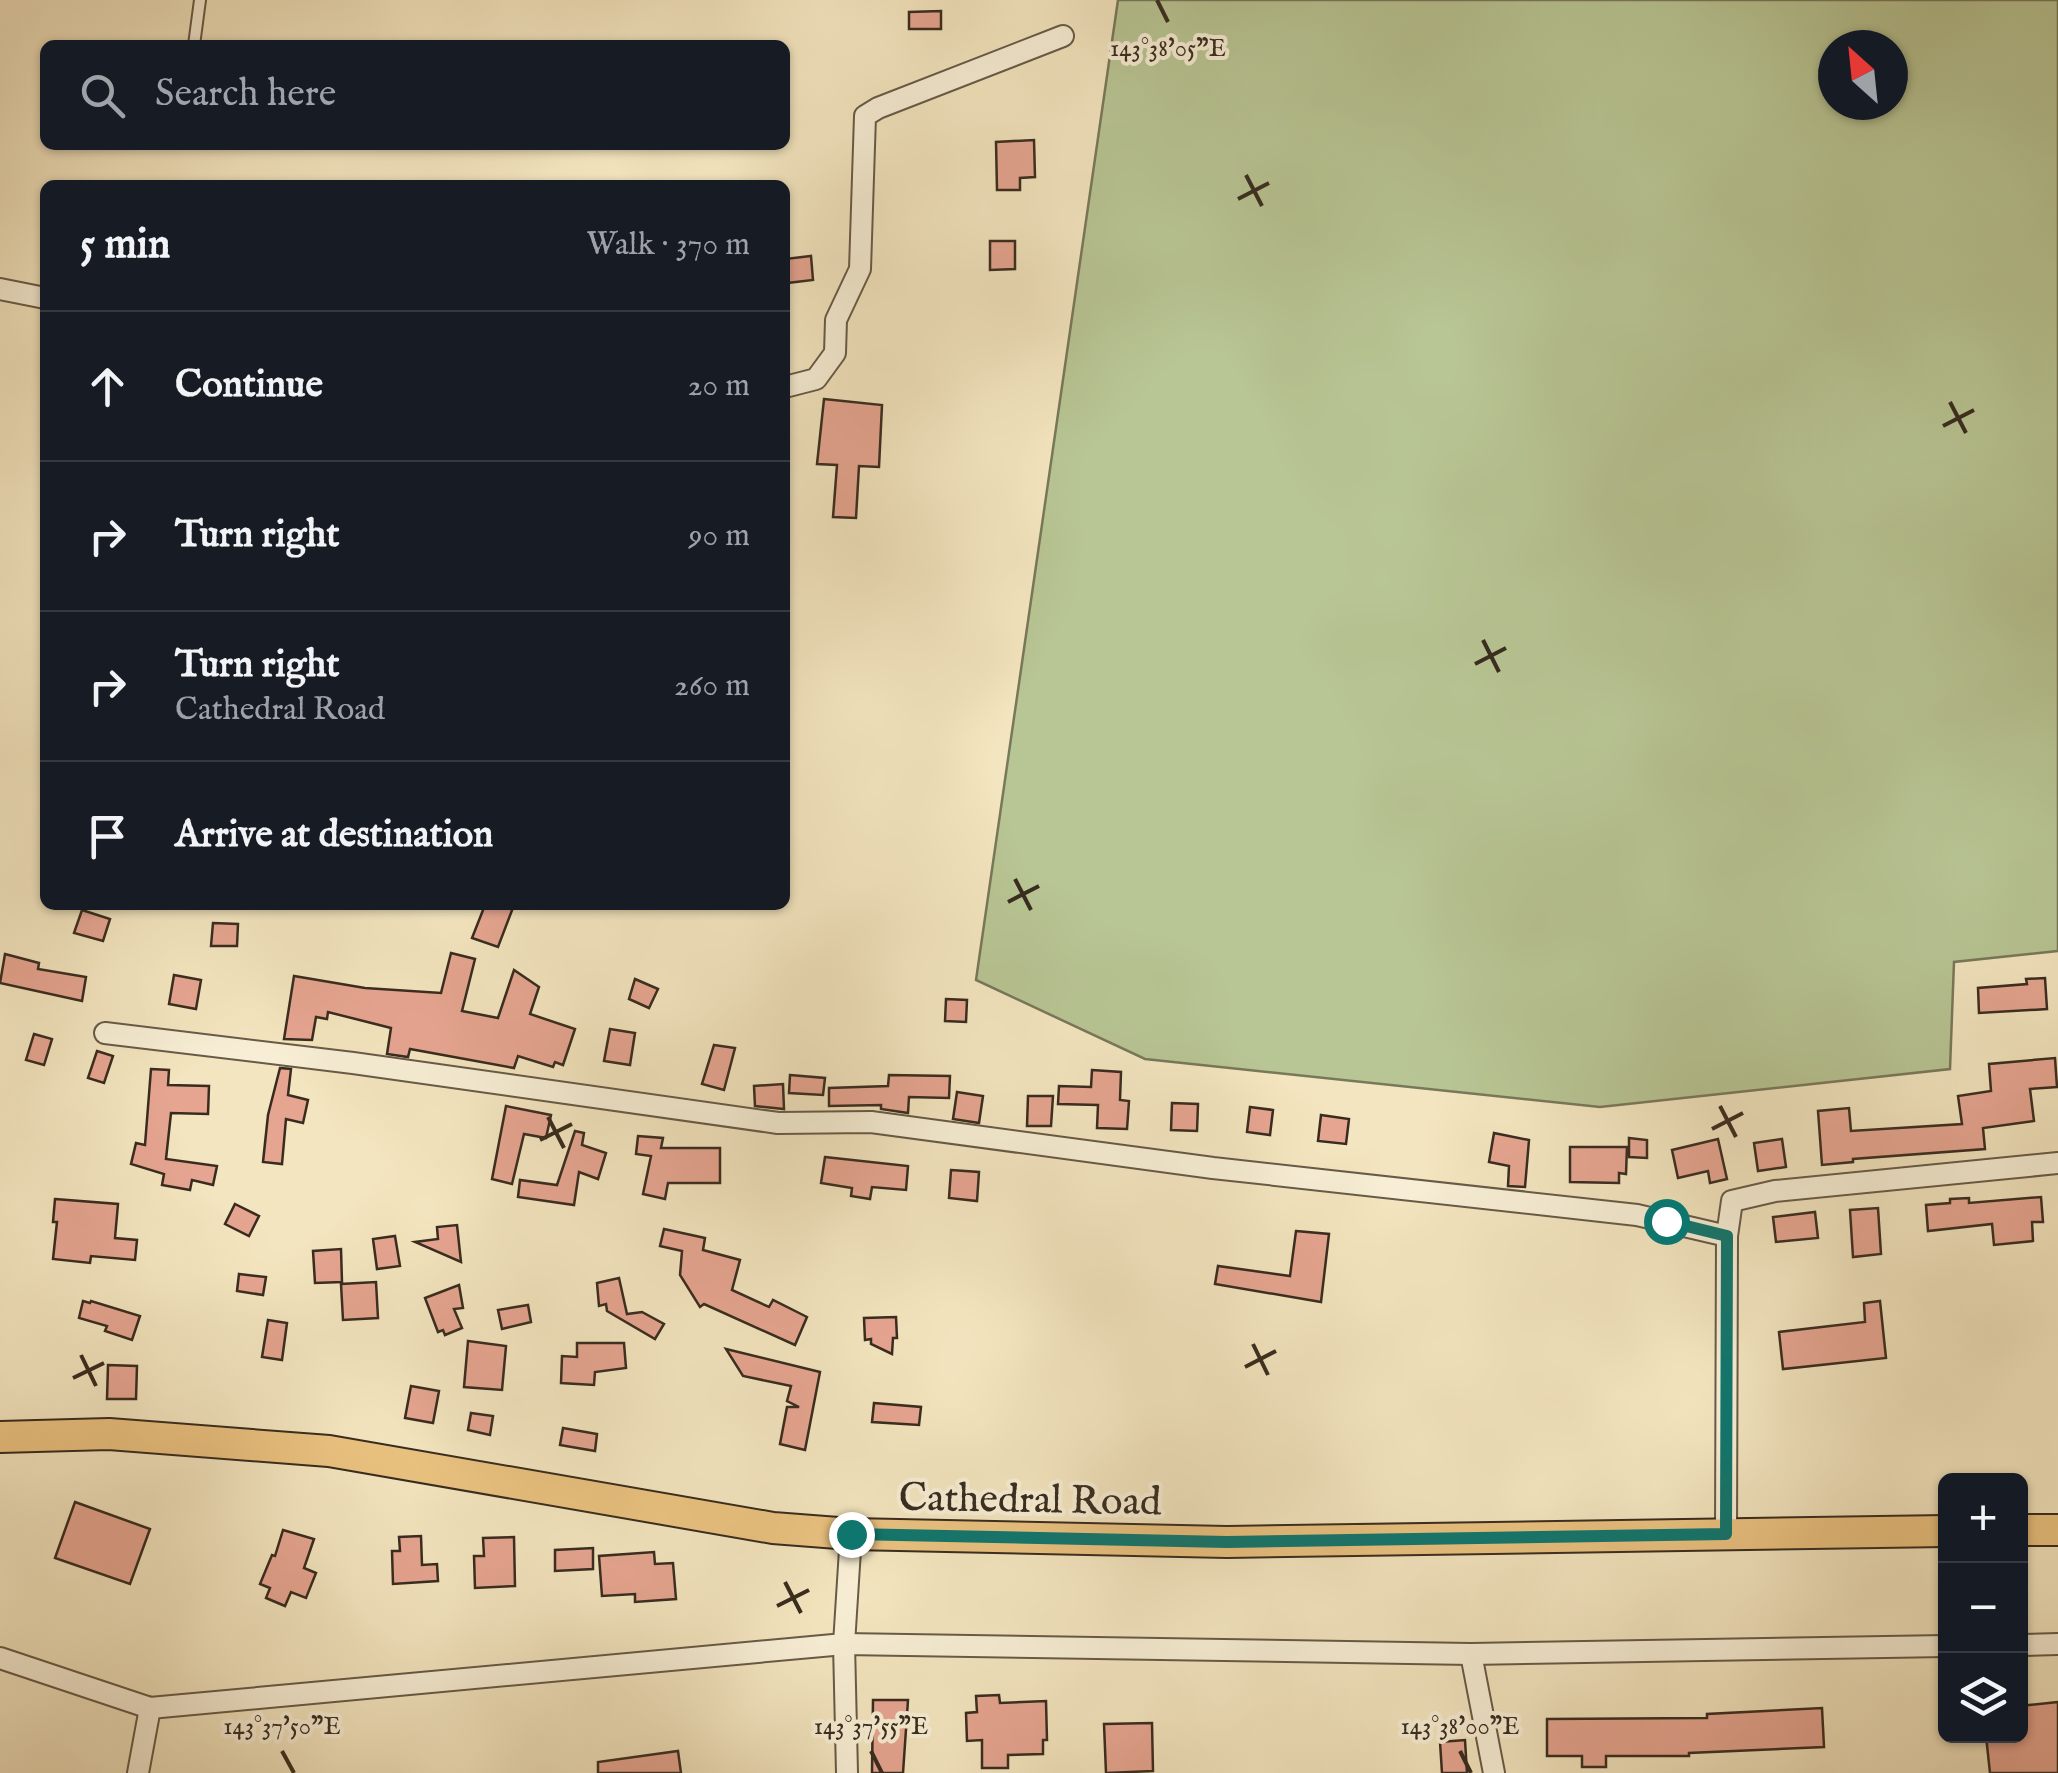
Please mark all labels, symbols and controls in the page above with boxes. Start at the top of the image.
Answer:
north arrow [1818,30,1908,120]
text: 143°38'05"E [1110,33,1226,65]
search box [40,40,790,150]
icon: search [75,68,130,123]
text: Search here [155,71,336,119]
text: 5 min [80,219,170,272]
text: Walk · 370 m [586,225,750,266]
icon: ahead [80,359,135,414]
text: Continue [175,362,323,410]
text: 20 m [688,366,750,407]
icon: right [80,509,135,564]
text: Turn right [175,512,339,560]
text: 90 m [689,516,750,557]
text: Turn right [175,642,339,690]
icon: right [80,659,135,714]
text: 260 m [674,666,750,707]
text: Cathedral Road [175,690,385,731]
icon: arrive [80,809,135,864]
text: Arrive at destination [175,812,493,860]
route start [1644,1199,1690,1245]
map controls [1938,1473,2028,1743]
button: + [1938,1473,2028,1563]
street label: Cathedral Road [898,1474,1162,1529]
route end [829,1512,875,1558]
button: − [1938,1563,2028,1653]
button: layers [1938,1653,2028,1743]
text: 143°37'50"E [223,1711,341,1743]
text: 143°37'55"E [814,1711,928,1743]
text: 143°38'00"E [1400,1711,1520,1743]

